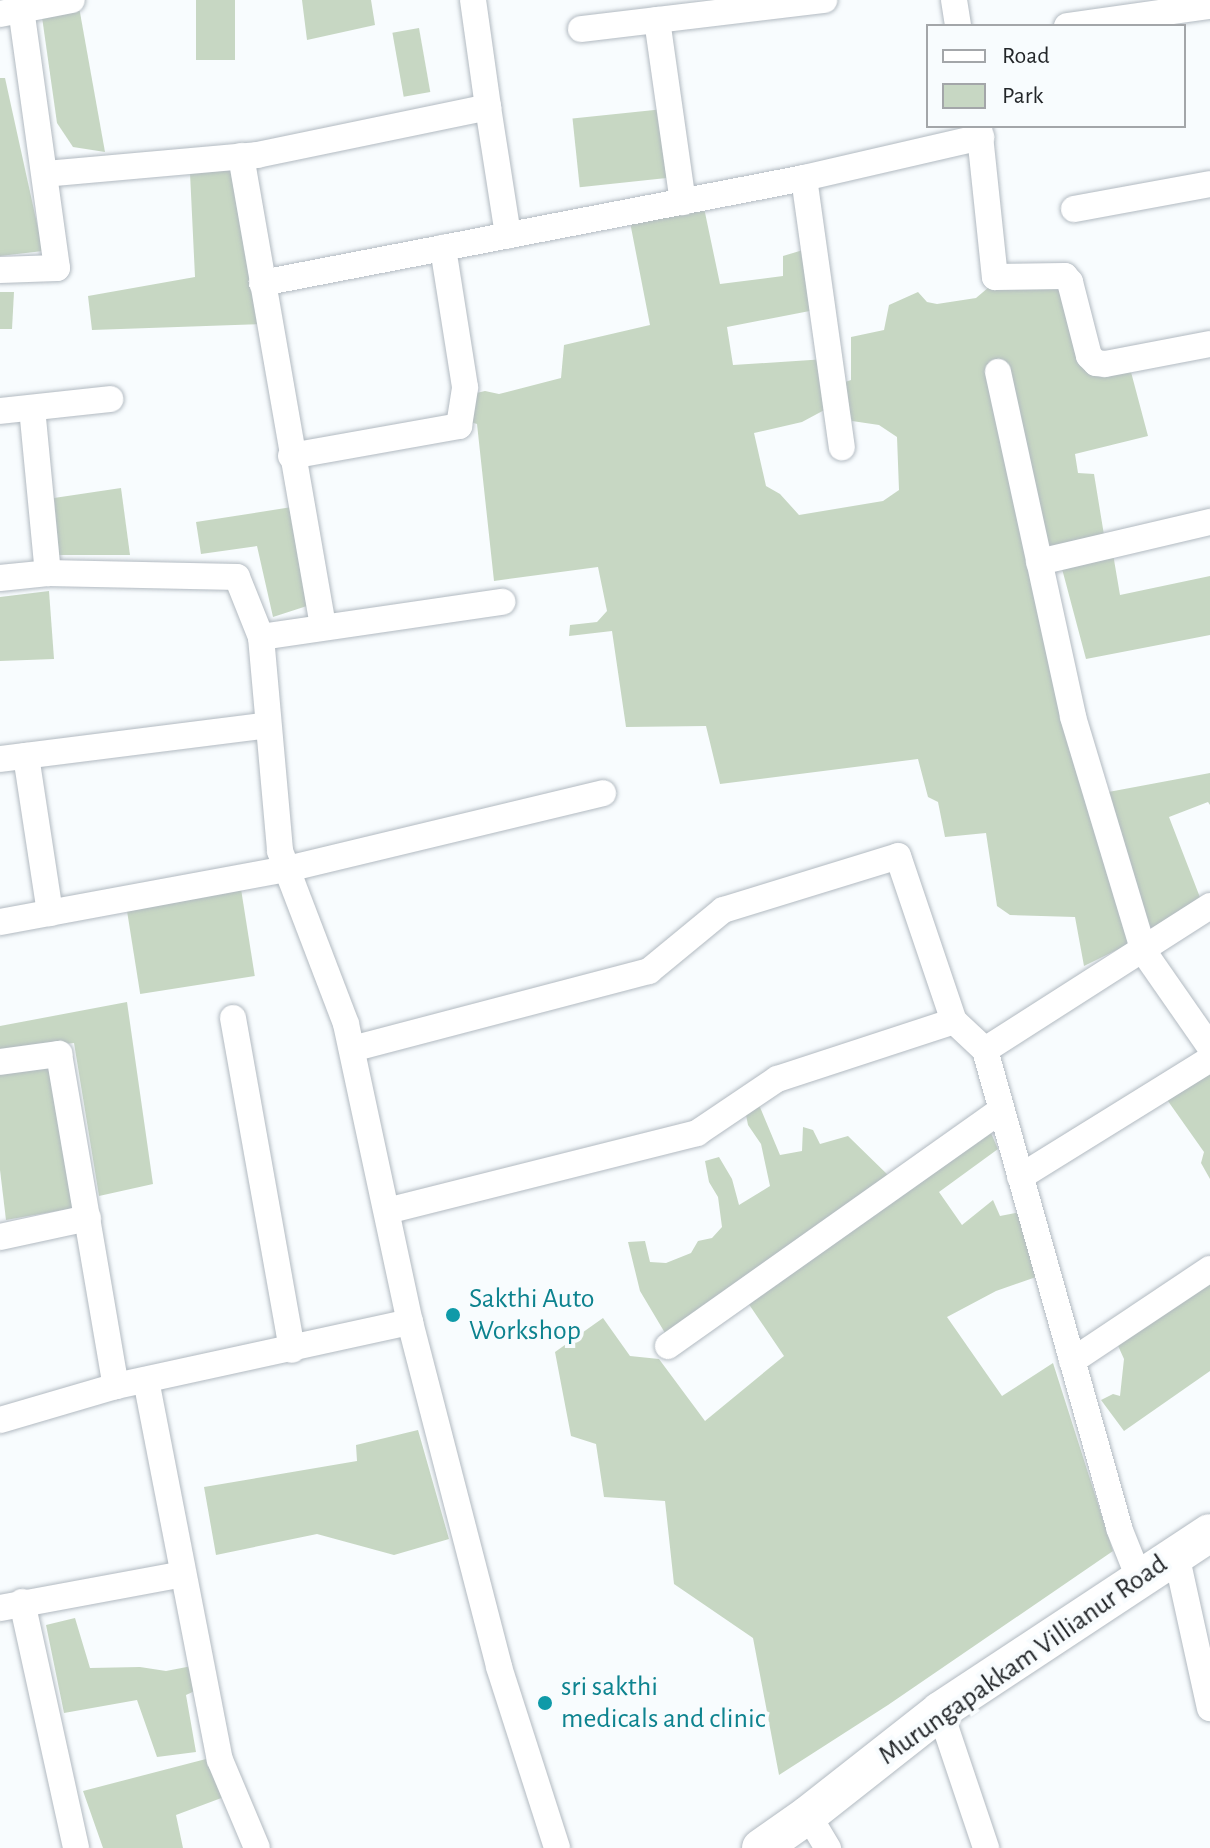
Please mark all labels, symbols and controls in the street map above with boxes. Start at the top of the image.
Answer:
legend [926,24,1186,128]
text: Road [1002,44,1050,68]
text: Park [1002,84,1043,108]
place label: Sakthi Auto Workshop [469,1282,594,1348]
marker: Sakthi Auto Workshop [444,1306,462,1324]
street label: Murungapakkam Villianur Road [872,1547,1174,1773]
place label: sri sakthi medicals and clinic [561,1670,766,1736]
marker: sri sakthi medicals and clinic [536,1694,554,1712]

